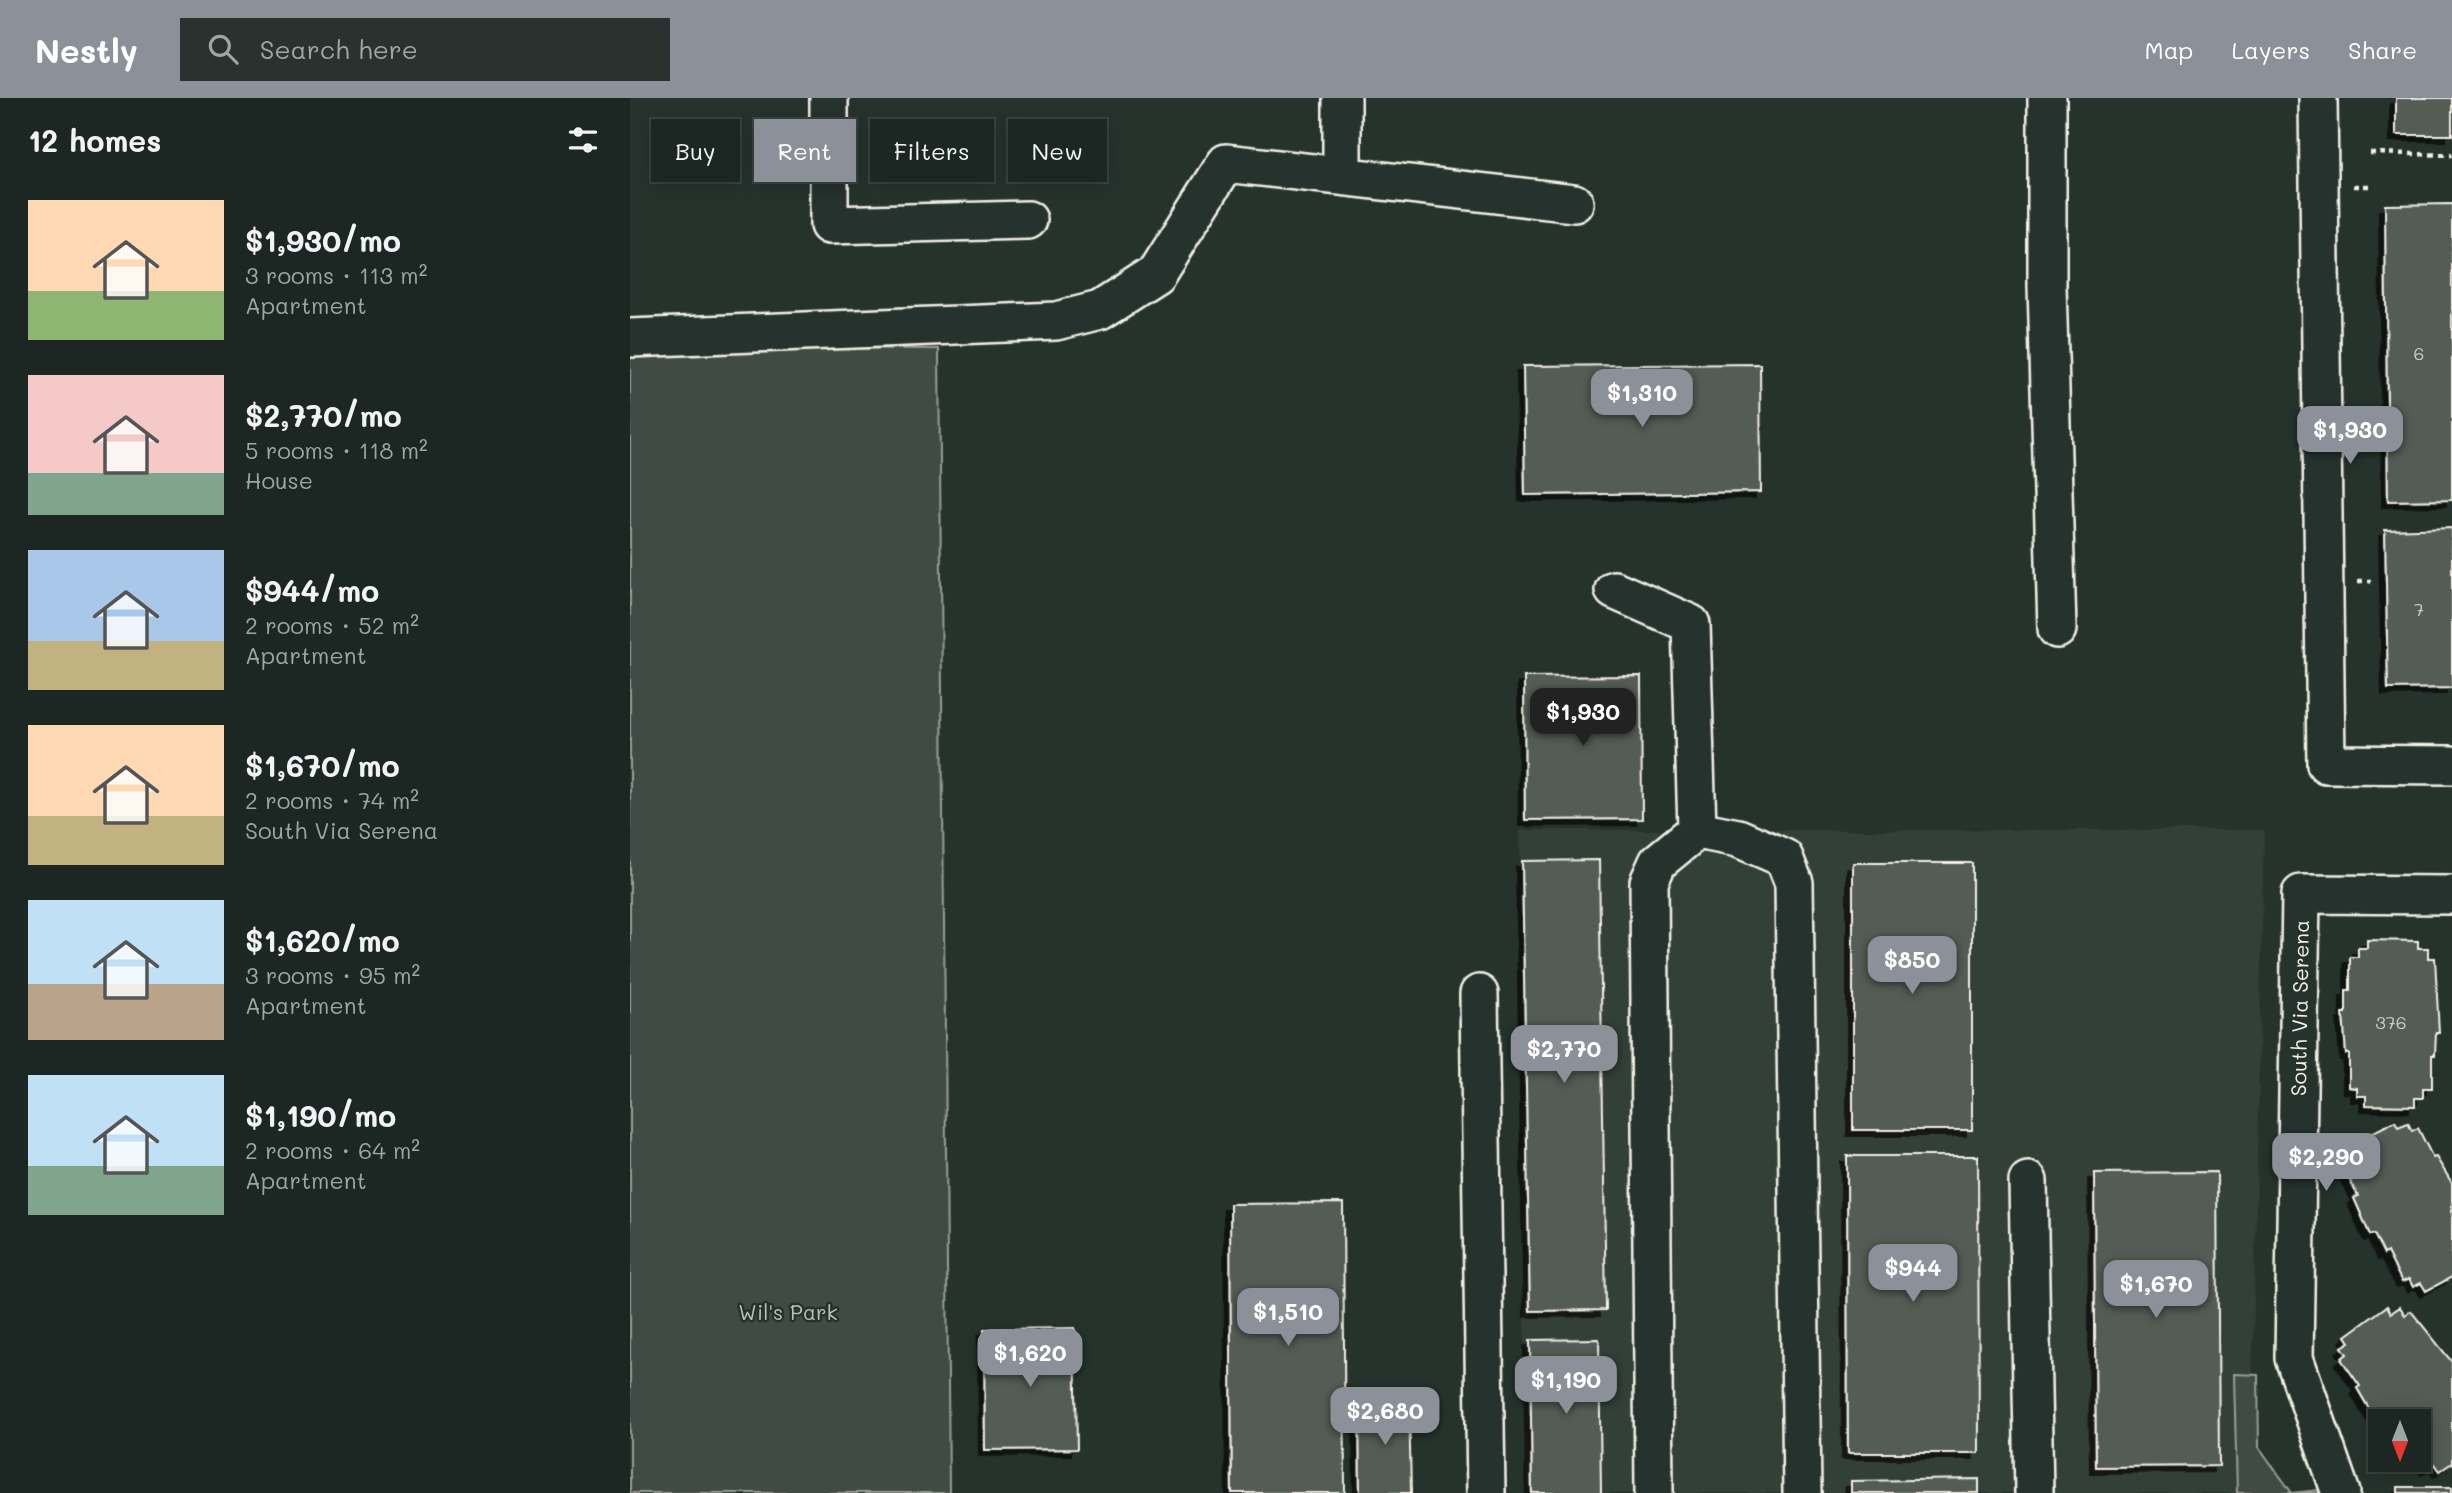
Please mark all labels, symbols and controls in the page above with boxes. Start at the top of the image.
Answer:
search box [180,18,670,81]
text: Nestly [35,28,138,71]
icon: search [204,30,242,68]
text: Search here [260,32,418,66]
text: Map [2145,34,2193,65]
text: Layers [2231,34,2310,65]
text: Share [2348,34,2417,65]
chip: Buy [651,119,740,182]
chip: Rent [754,119,856,182]
chip: Filters [870,119,994,182]
chip: New [1008,119,1107,182]
text: 12 homes [28,120,161,160]
icon: filters [564,121,602,159]
text: $1,930/mo [245,220,401,260]
icon: home [84,228,168,312]
text: 3 rooms · 113 m² [245,260,427,290]
text: Apartment [245,290,367,320]
house number: 6 [2414,341,2424,365]
pin: $1,310 [1585,370,1699,429]
text: $1,310 [1607,377,1677,407]
text: $2,770/mo [245,395,402,435]
icon: home [84,403,168,487]
pin: $1,930 [2293,406,2407,466]
text: $1,930 [2313,414,2387,444]
text: 5 rooms · 118 m² [245,435,428,465]
text: House [245,465,313,495]
text: $944/mo [245,570,379,610]
icon: home [84,578,168,662]
house number: 7 [2414,597,2424,621]
text: 2 rooms · 52 m² [245,610,419,640]
text: Apartment [245,640,367,670]
pin: $1,930 [1526,688,1640,748]
text: $1,930 [1546,696,1620,726]
text: $1,670/mo [245,745,400,785]
icon: home [84,753,168,837]
text: 2 rooms · 74 m² [245,785,419,815]
text: South Via Serena [245,815,438,845]
text: $1,620/mo [245,920,400,960]
street label: South Via Serena [2284,920,2314,1096]
icon: home [84,928,168,1012]
pin: $850 [1871,936,1953,996]
text: $850 [1884,944,1940,974]
text: 3 rooms · 95 m² [245,960,420,990]
text: Apartment [245,990,367,1020]
house number: 376 [2375,1010,2407,1034]
pin: $2,770 [1507,1026,1621,1085]
text: $2,770 [1527,1033,1601,1063]
text: $1,190/mo [245,1095,396,1135]
icon: home [84,1103,168,1187]
pin: $2,290 [2269,1134,2383,1193]
text: 2 rooms · 64 m² [245,1135,420,1165]
text: $2,290 [2288,1141,2364,1171]
text: Apartment [245,1165,367,1195]
pin: $944 [1872,1244,1954,1304]
text: $944 [1884,1252,1942,1282]
pin: $1,670 [2099,1260,2213,1320]
text: $1,670 [2120,1268,2192,1298]
pin: $1,510 [1231,1288,1345,1348]
text: $1,510 [1253,1296,1323,1326]
park label: Wil's Park [738,1298,838,1325]
pin: $1,620 [973,1330,1087,1389]
text: $1,620 [993,1337,1067,1367]
pin: $1,190 [1509,1356,1623,1416]
text: $1,190 [1531,1364,1601,1394]
pin: $2,680 [1328,1388,1442,1447]
text: $2,680 [1346,1395,1424,1425]
north arrow [2368,1409,2431,1472]
map controls [2368,1409,2431,1472]

